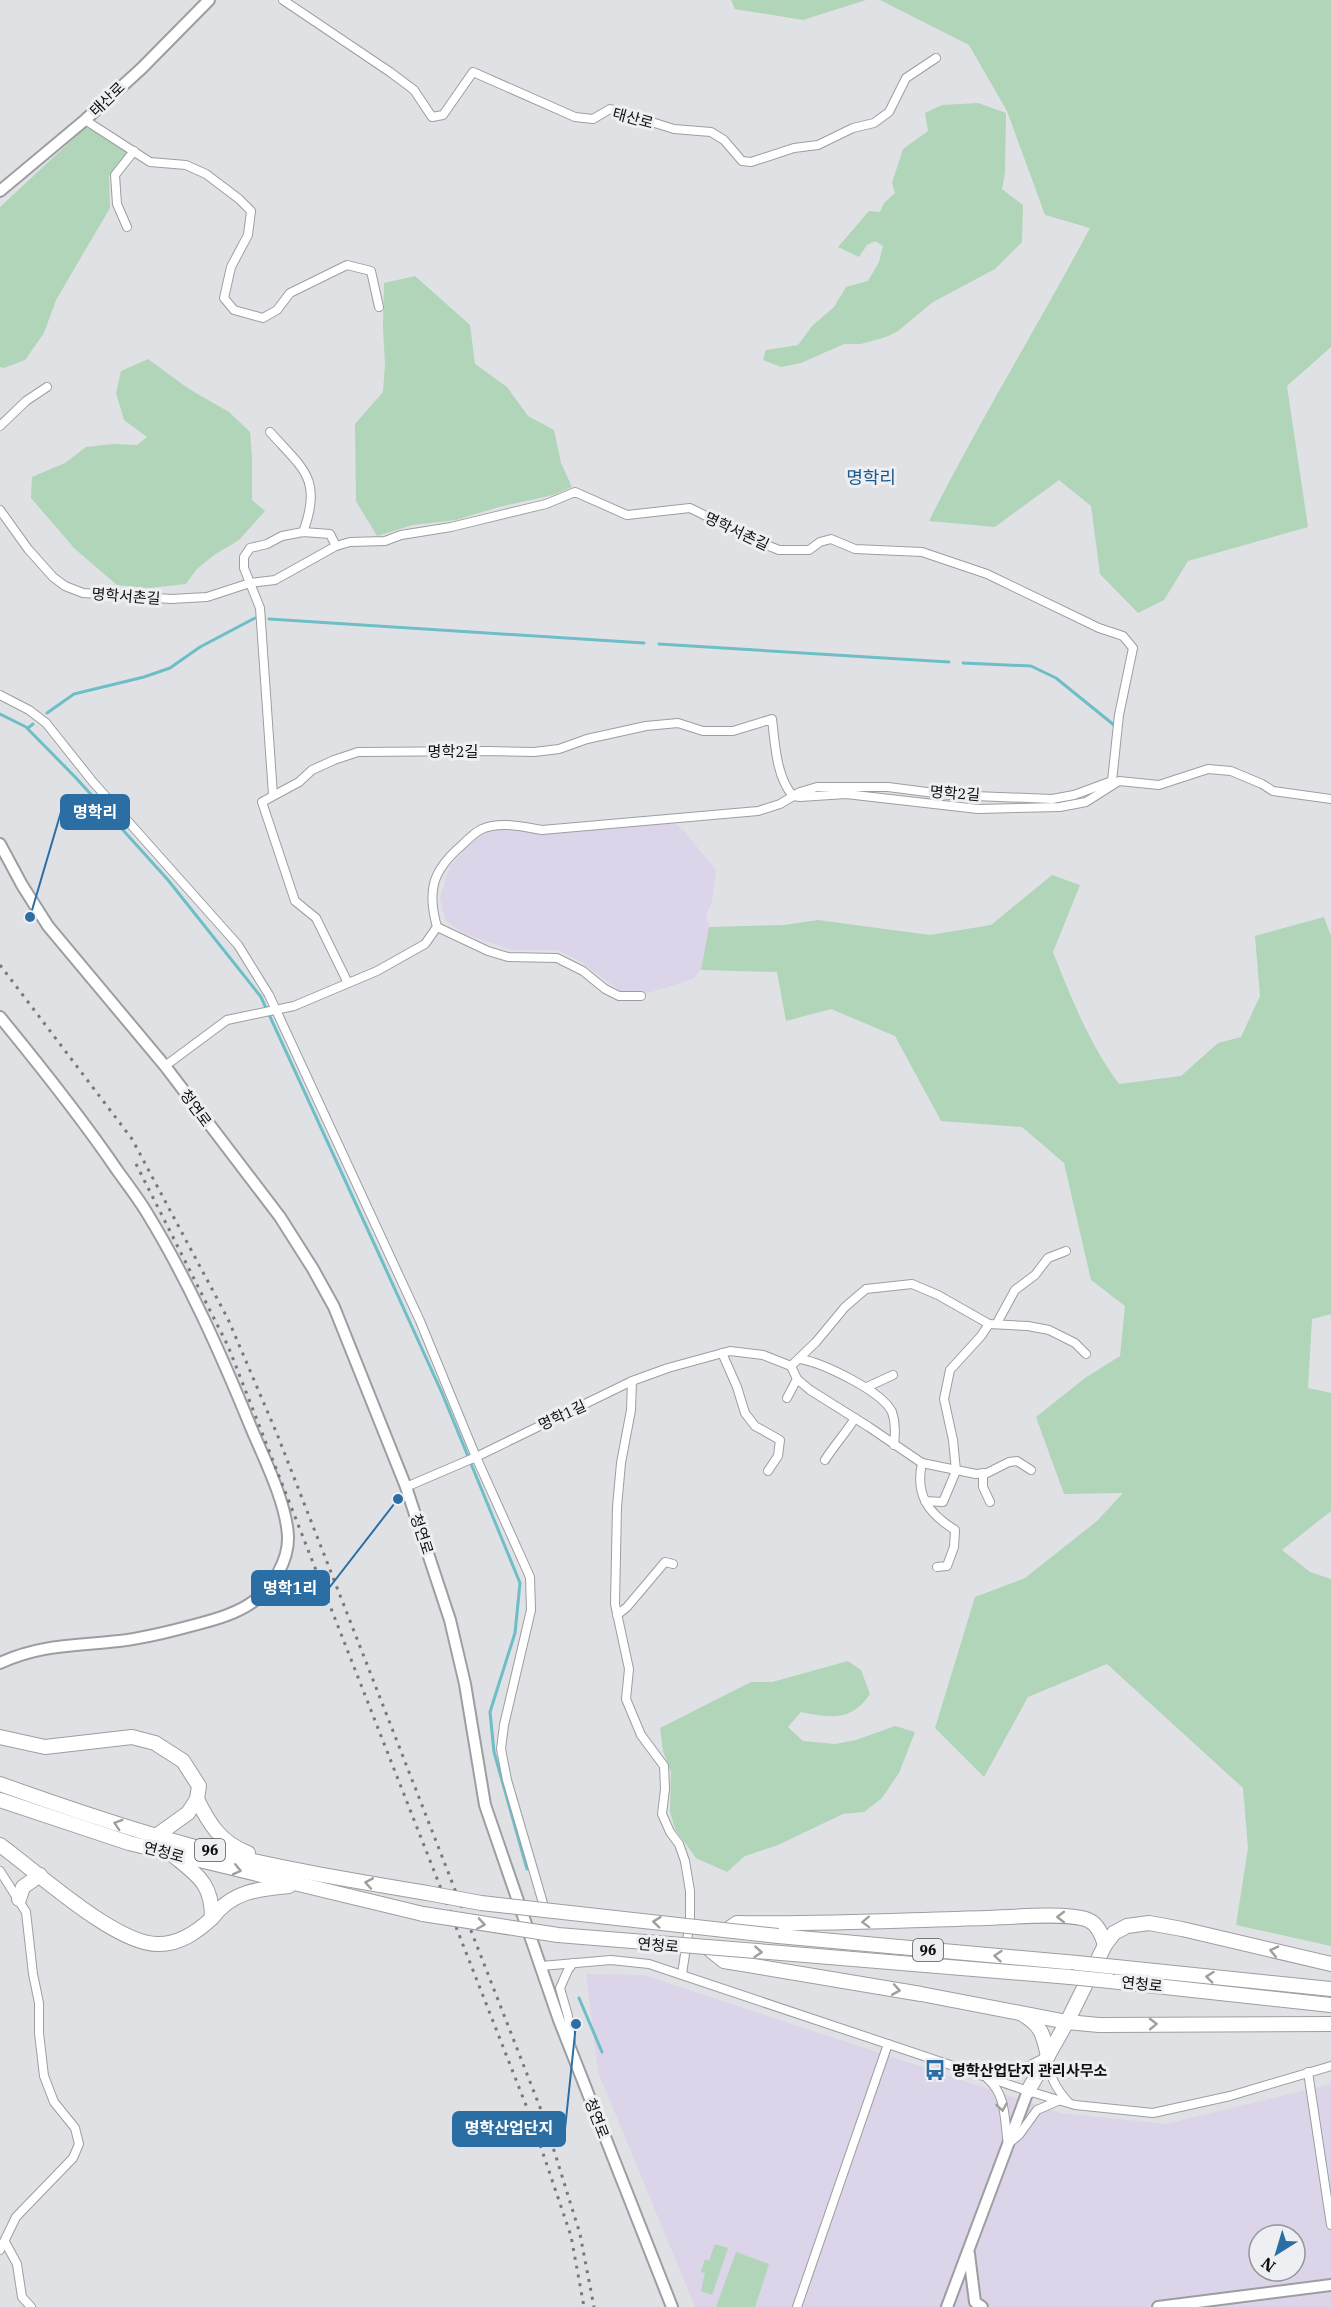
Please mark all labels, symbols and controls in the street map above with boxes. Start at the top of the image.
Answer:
street label: 태산로 [86,78,128,120]
street label: 태산로 [611,103,655,133]
district label: 명학리 [846,466,896,489]
street label: 명학서촌길 [702,508,772,554]
street label: 명학서촌길 [91,584,161,608]
street label: 명학2길 [428,742,478,761]
street label: 명학2길 [929,782,981,804]
callout: 명학리 [61,795,129,829]
text: 명학리 [73,802,117,822]
street label: 청연로 [176,1086,216,1130]
street label: 명학1길 [535,1396,589,1434]
street label: 청연로 [407,1511,437,1557]
callout: 명학1리 [252,1571,329,1605]
text: 명학1리 [263,1578,317,1598]
one-way arrow [113,1819,124,1831]
street label: 연청로 [142,1837,186,1867]
road number: 96 [195,1839,225,1861]
one-way arrow [232,1863,242,1876]
one-way arrow [364,1877,374,1890]
one-way arrow [1057,1911,1066,1923]
one-way arrow [653,1916,662,1929]
one-way arrow [862,1916,871,1929]
one-way arrow [476,1918,485,1930]
street label: 연청로 [637,1934,679,1956]
road number: 96 [913,1939,943,1961]
one-way arrow [754,1945,763,1958]
one-way arrow [1269,1946,1279,1959]
one-way arrow [993,1950,1002,1963]
one-way arrow [1206,1971,1215,1984]
street label: 연청로 [1120,1972,1164,1996]
one-way arrow [890,1983,900,1996]
one-way arrow [1149,2017,1158,2030]
bus stop icon: 명학산업단지 관리사무소 [923,2058,947,2082]
place label: 명학산업단지 관리사무소 [952,2061,1107,2080]
street label: 청연로 [581,2095,613,2141]
one-way arrow [996,2102,1008,2112]
callout: 명학산업단지 [453,2112,565,2146]
text: 명학산업단지 [465,2118,553,2138]
north arrow [1247,2223,1307,2283]
text: N [1257,2253,1279,2277]

